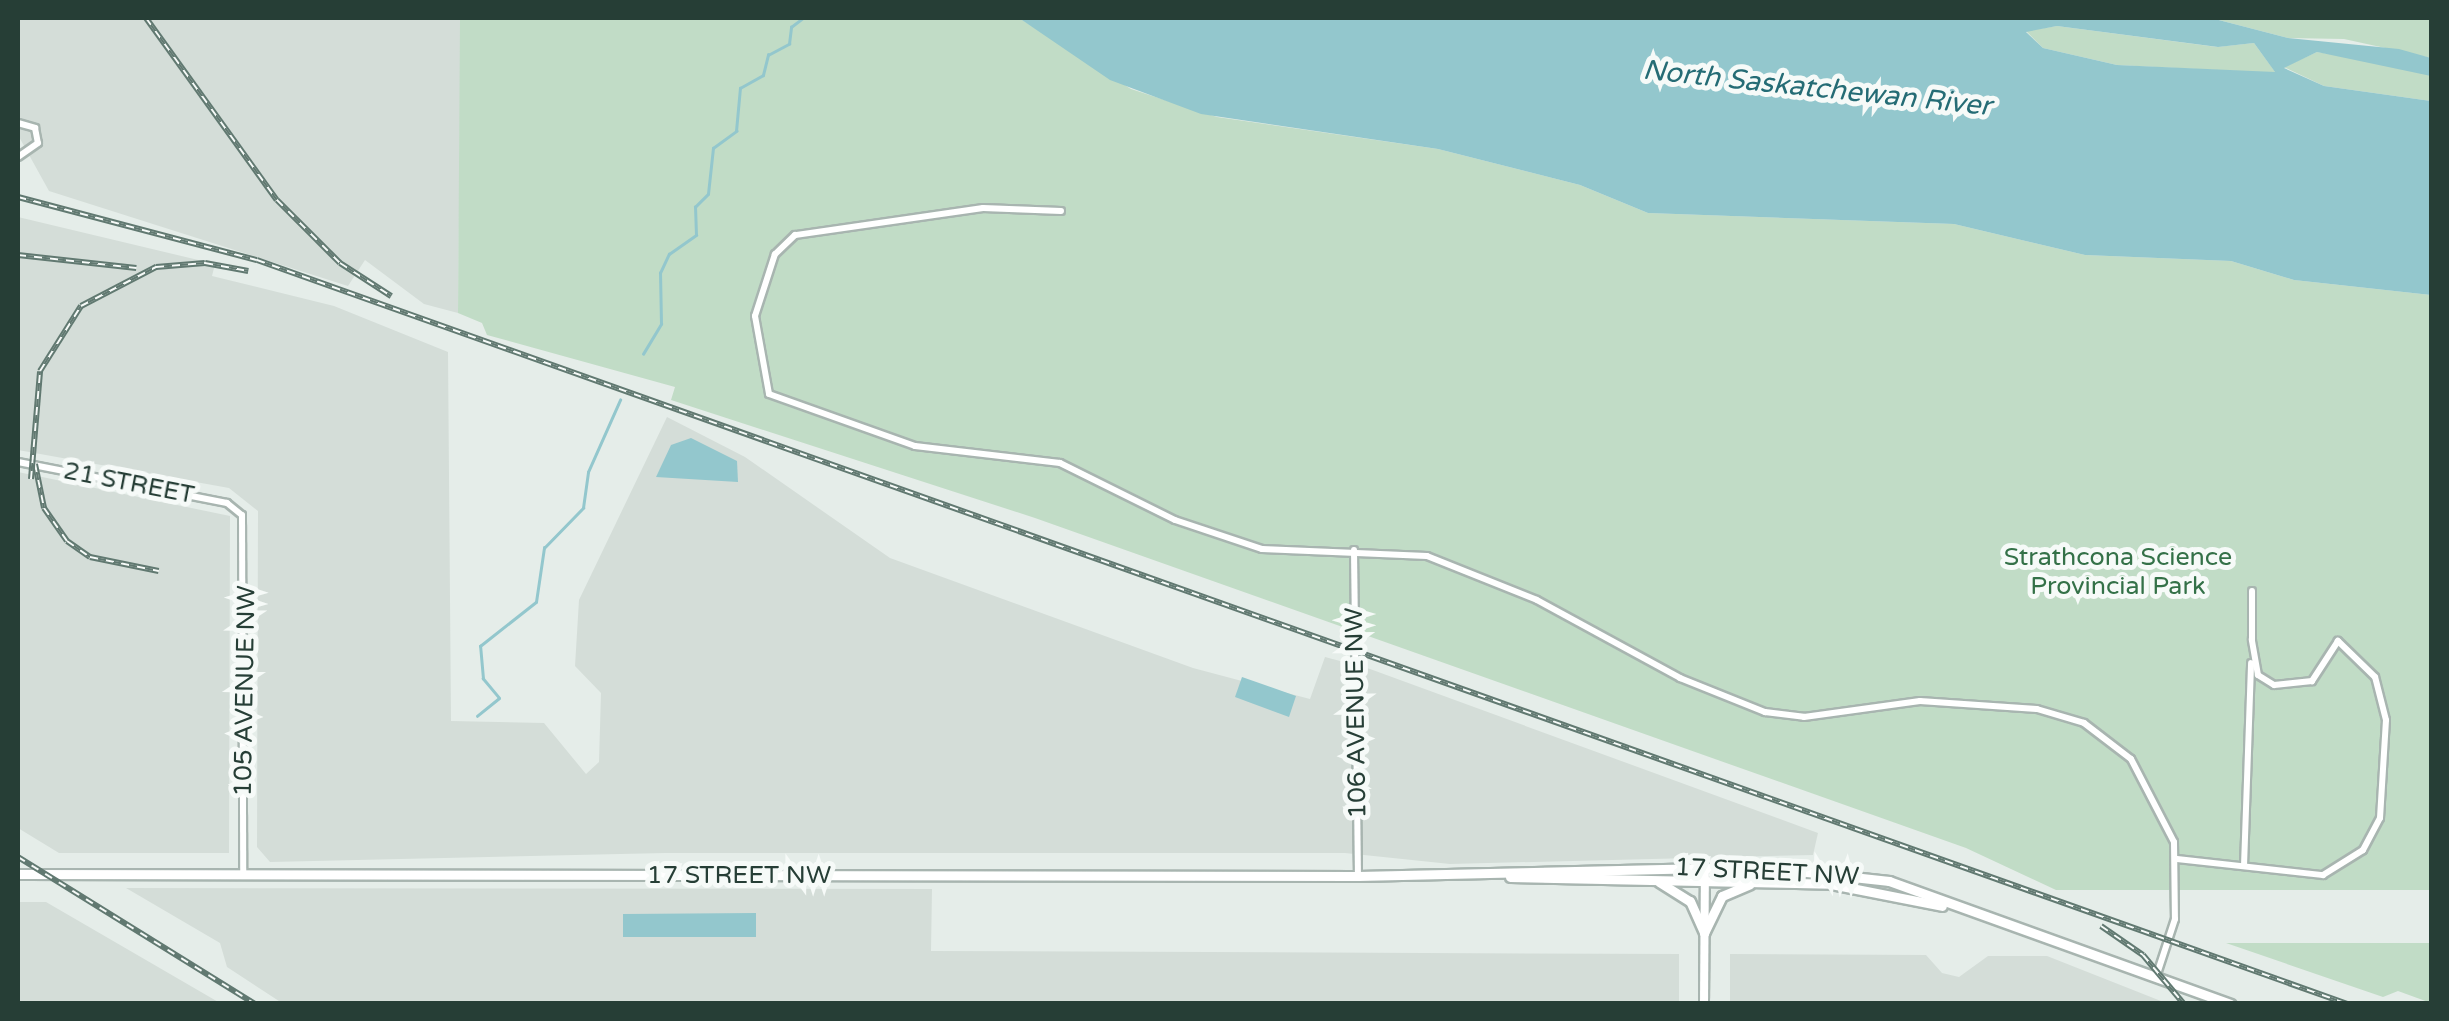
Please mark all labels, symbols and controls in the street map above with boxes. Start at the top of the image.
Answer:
water label: North Saskatchewan River [1641,53,1993,123]
street label: 21 STREET [61,456,197,510]
park label: Strathcona Science Provincial Park [2004,543,2232,602]
street label: 105 AVENUE NW [228,585,262,797]
street label: 106 AVENUE NW [1339,607,1373,819]
street label: 17 STREET NW [1674,852,1860,892]
street label: 17 STREET NW [647,860,831,890]

